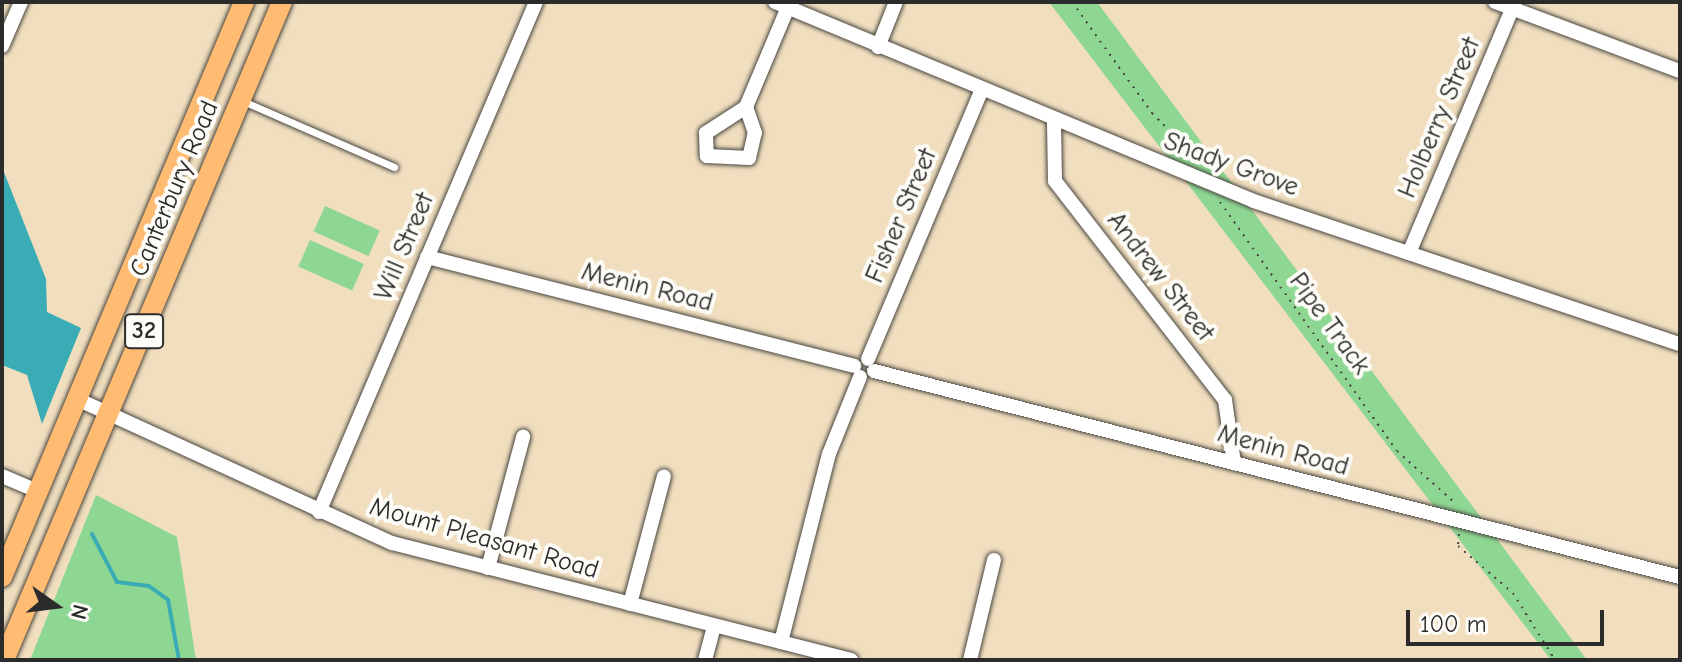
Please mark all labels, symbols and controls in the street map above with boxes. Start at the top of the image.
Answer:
street label: Holberry Street [1392,33,1488,203]
street label: Canterbury Road [124,96,226,282]
street label: Shady Grove [1159,126,1303,204]
street label: Fisher Street [860,144,944,288]
street label: Will Street [368,189,442,305]
street label: Andrew Street [1100,206,1220,348]
street label: Menin Road [578,257,716,319]
street label: Pipe Track [1282,267,1376,381]
road number: 32 [124,311,164,351]
street label: Menin Road [1214,419,1352,483]
street label: Mount Pleasant Road [366,491,602,587]
north arrow [16,566,96,646]
scale bar [1410,594,1608,644]
text: N [65,602,94,622]
text: 100 m [1420,610,1487,638]

